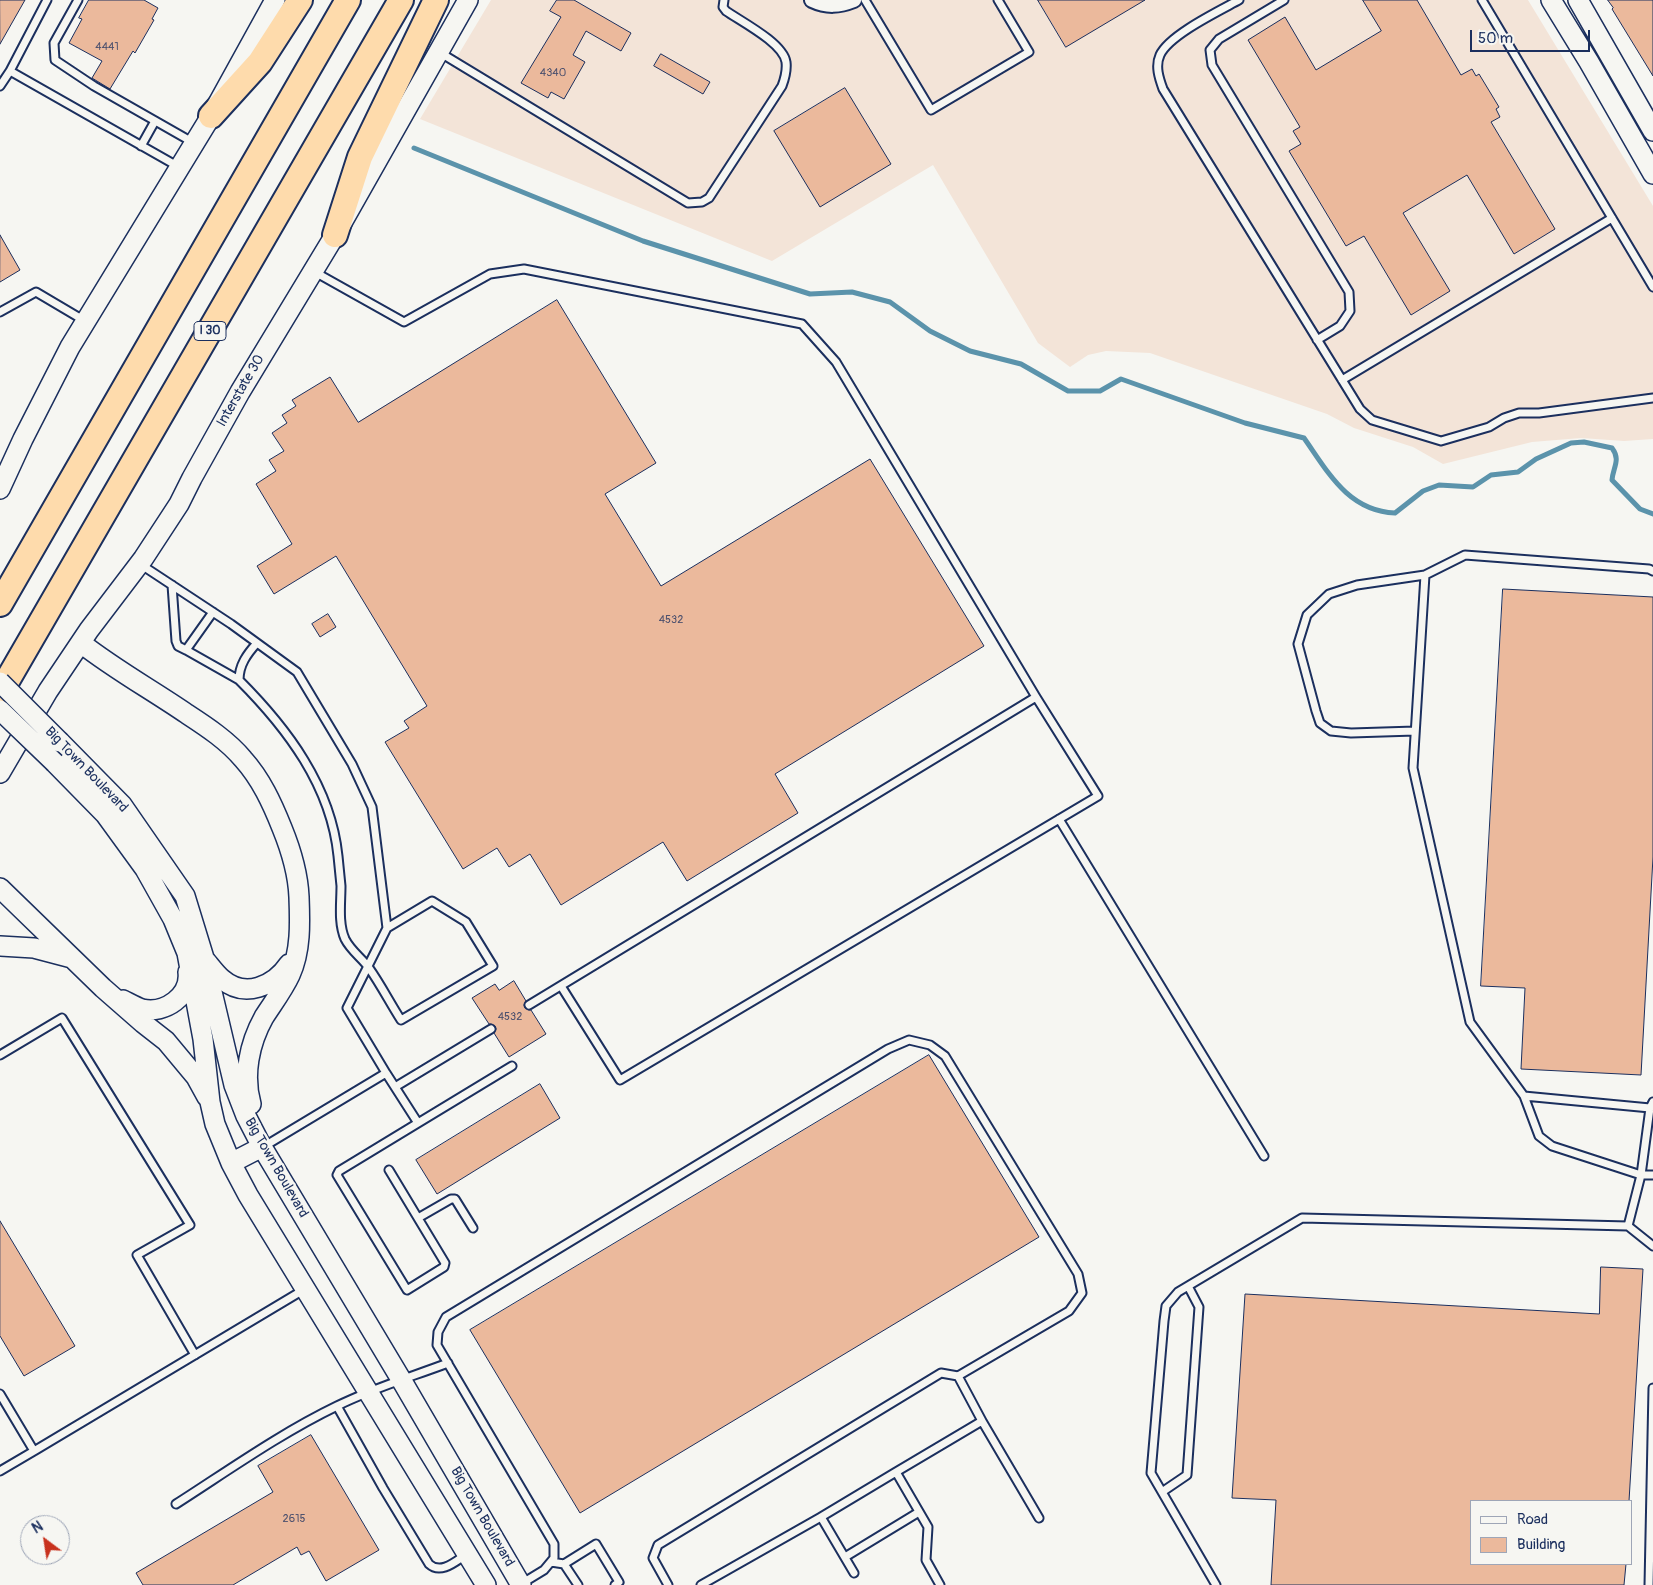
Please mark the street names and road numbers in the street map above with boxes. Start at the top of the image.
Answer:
road number: I 30 [194,322,226,341]
street label: Interstate 30 [214,352,268,430]
street label: Big Town Boulevard [41,724,131,816]
street label: Big Town Boulevard [241,1115,311,1221]
street label: Big Town Boulevard [447,1464,517,1570]

